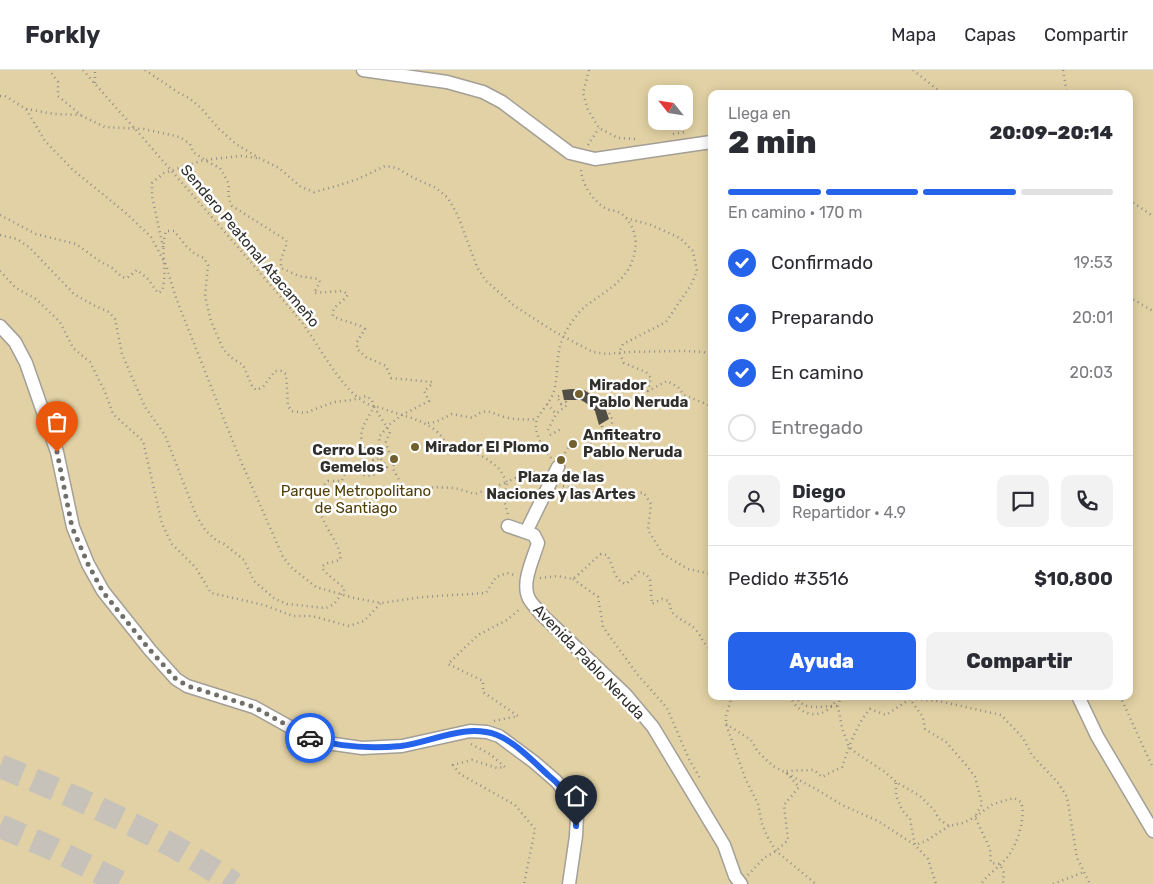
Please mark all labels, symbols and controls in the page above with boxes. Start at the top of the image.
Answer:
text: Forkly [25,21,100,49]
text: Mapa [891,24,936,46]
text: Capas [964,24,1016,46]
text: Compartir [1044,24,1128,46]
north arrow [648,85,692,130]
map controls [648,85,693,130]
text: Llega en [728,104,791,123]
text: 20:09–20:14 [989,121,1113,144]
text: 2 min [728,123,817,161]
street label: Sendero Peatonal Atacameño [177,161,323,331]
text: En camino · 170 m [728,203,862,222]
icon: check [728,249,756,277]
text: Confirmado [771,251,873,274]
text: 19:53 [1073,253,1113,272]
icon: check [728,304,756,332]
text: Preparando [771,306,874,329]
text: 20:01 [1072,308,1113,327]
icon: check [728,359,756,387]
text: En camino [771,361,864,384]
text: 20:03 [1070,363,1113,382]
place label: Mirador Pablo Neruda [589,376,689,411]
marker: Mirador Pablo Neruda [573,388,585,400]
pin [36,401,78,452]
icon: bag [43,408,71,436]
text: Entregado [771,416,863,439]
place label: Anfiteatro Pablo Neruda [583,426,683,461]
place label: Mirador El Plomo [425,438,549,456]
marker: Anfiteatro Pablo Neruda [567,438,579,450]
place label: Cerro Los Gemelos [312,441,384,476]
marker: Mirador El Plomo [409,441,421,453]
marker: Cerro Los Gemelos [388,453,400,465]
marker: Plaza de las Naciones y las Artes [555,454,567,466]
place label: Plaza de las Naciones y las Artes [486,468,636,503]
button: person [728,475,780,527]
button: chat [997,475,1049,527]
button: phone [1061,475,1113,527]
text: Diego [792,480,846,503]
park label: Parque Metropolitano de Santiago [281,482,431,517]
text: Repartidor · 4.9 [792,503,906,522]
text: Pedido #3516 [728,567,849,590]
text: $10,800 [1034,567,1113,590]
street label: Avenida Pablo Neruda [529,601,649,723]
button: Ayuda [728,632,916,690]
button: Compartir [926,632,1113,690]
courier [285,713,335,763]
icon: car [296,724,324,752]
pin [555,775,597,826]
icon: home [562,782,590,810]

